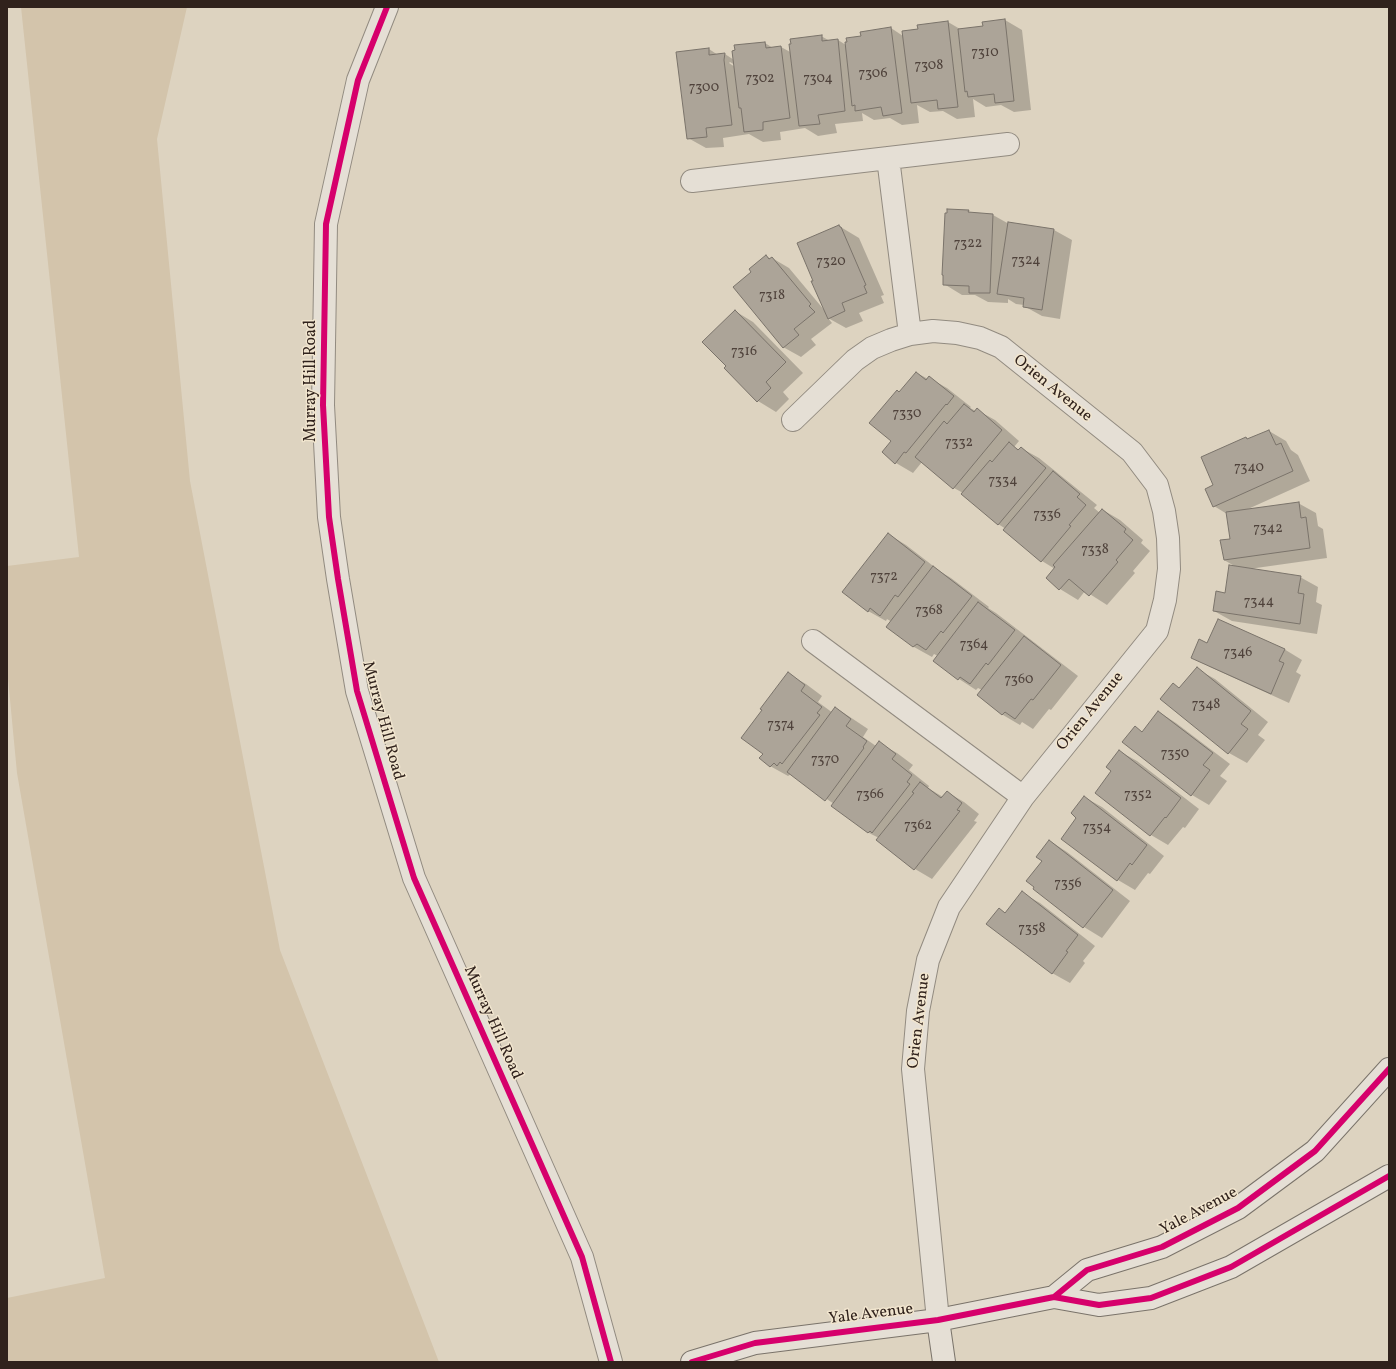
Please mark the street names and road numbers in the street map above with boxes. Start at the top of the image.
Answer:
street label: Murray Hill Road [302,320,322,442]
street label: Orien Avenue [1009,351,1095,427]
street label: Murray Hill Road [357,660,407,782]
street label: Orien Avenue [1053,669,1129,755]
street label: Murray Hill Road [458,963,526,1083]
street label: Orien Avenue [905,972,935,1070]
street label: Yale Avenue [1157,1184,1241,1240]
street label: Yale Avenue [828,1300,914,1330]

